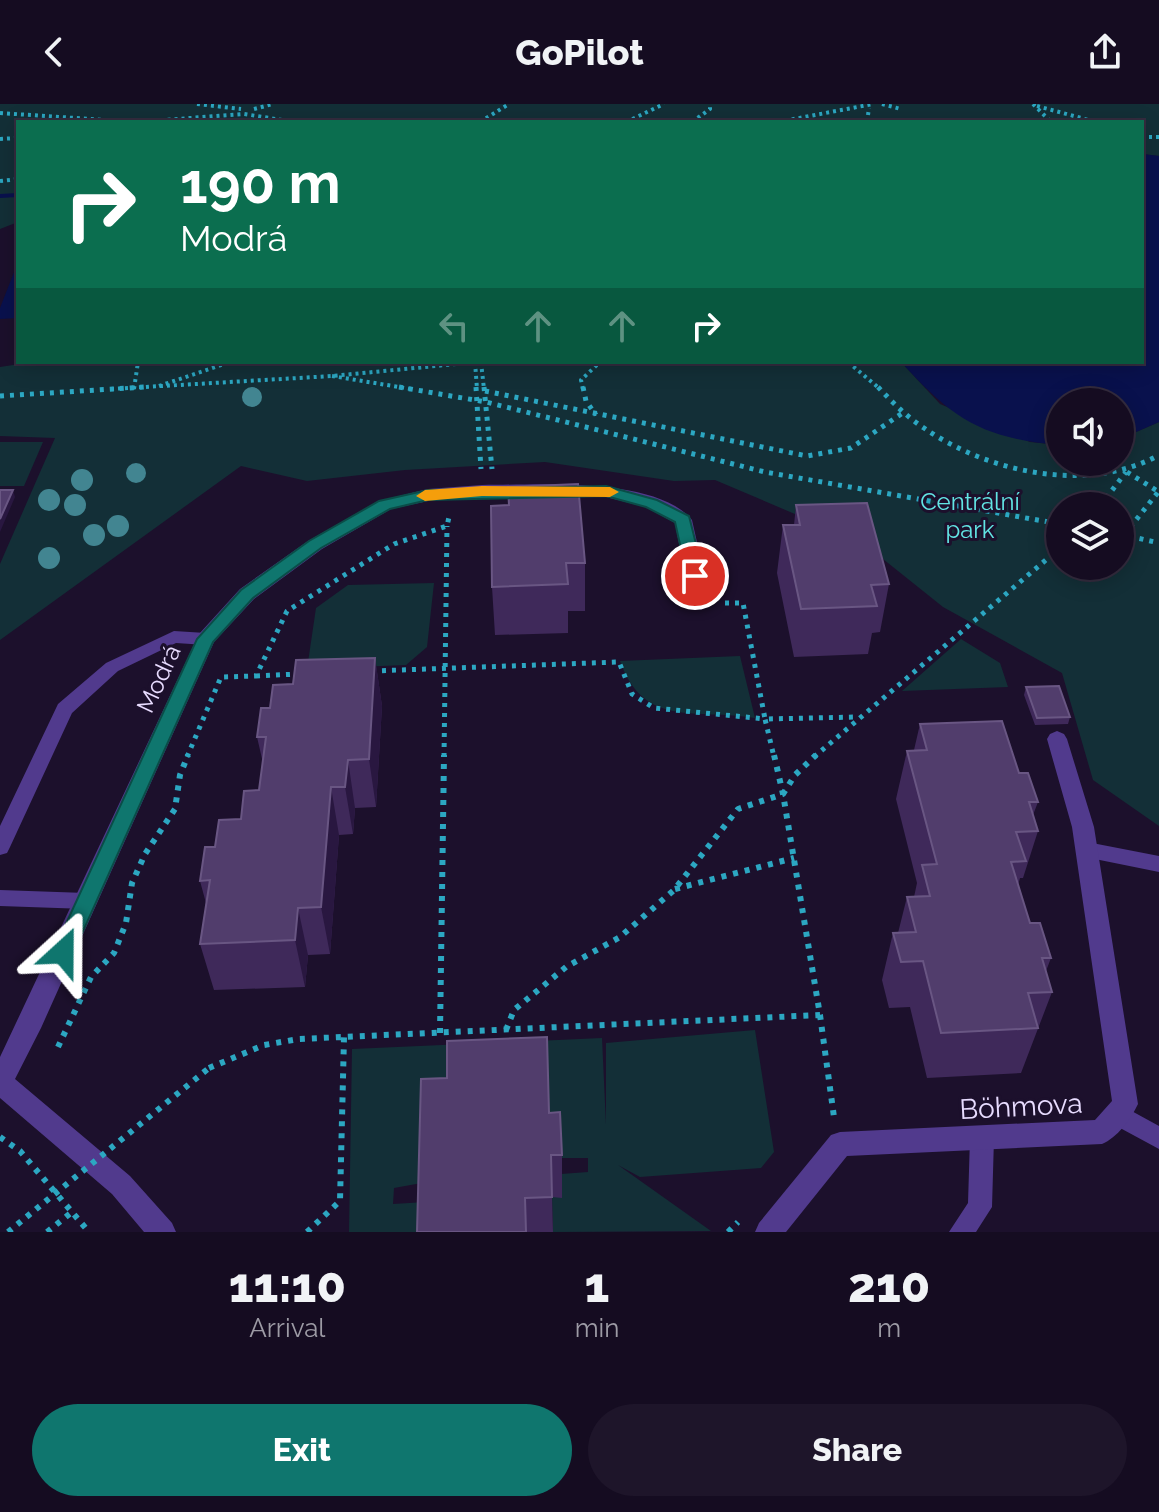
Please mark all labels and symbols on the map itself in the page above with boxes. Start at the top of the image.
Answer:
park label: Centrální park [920,487,1021,544]
pin [661,542,729,610]
street label: Modrá [130,640,187,717]
position arrow [21,910,105,994]
street label: Böhmova [959,1087,1083,1126]

